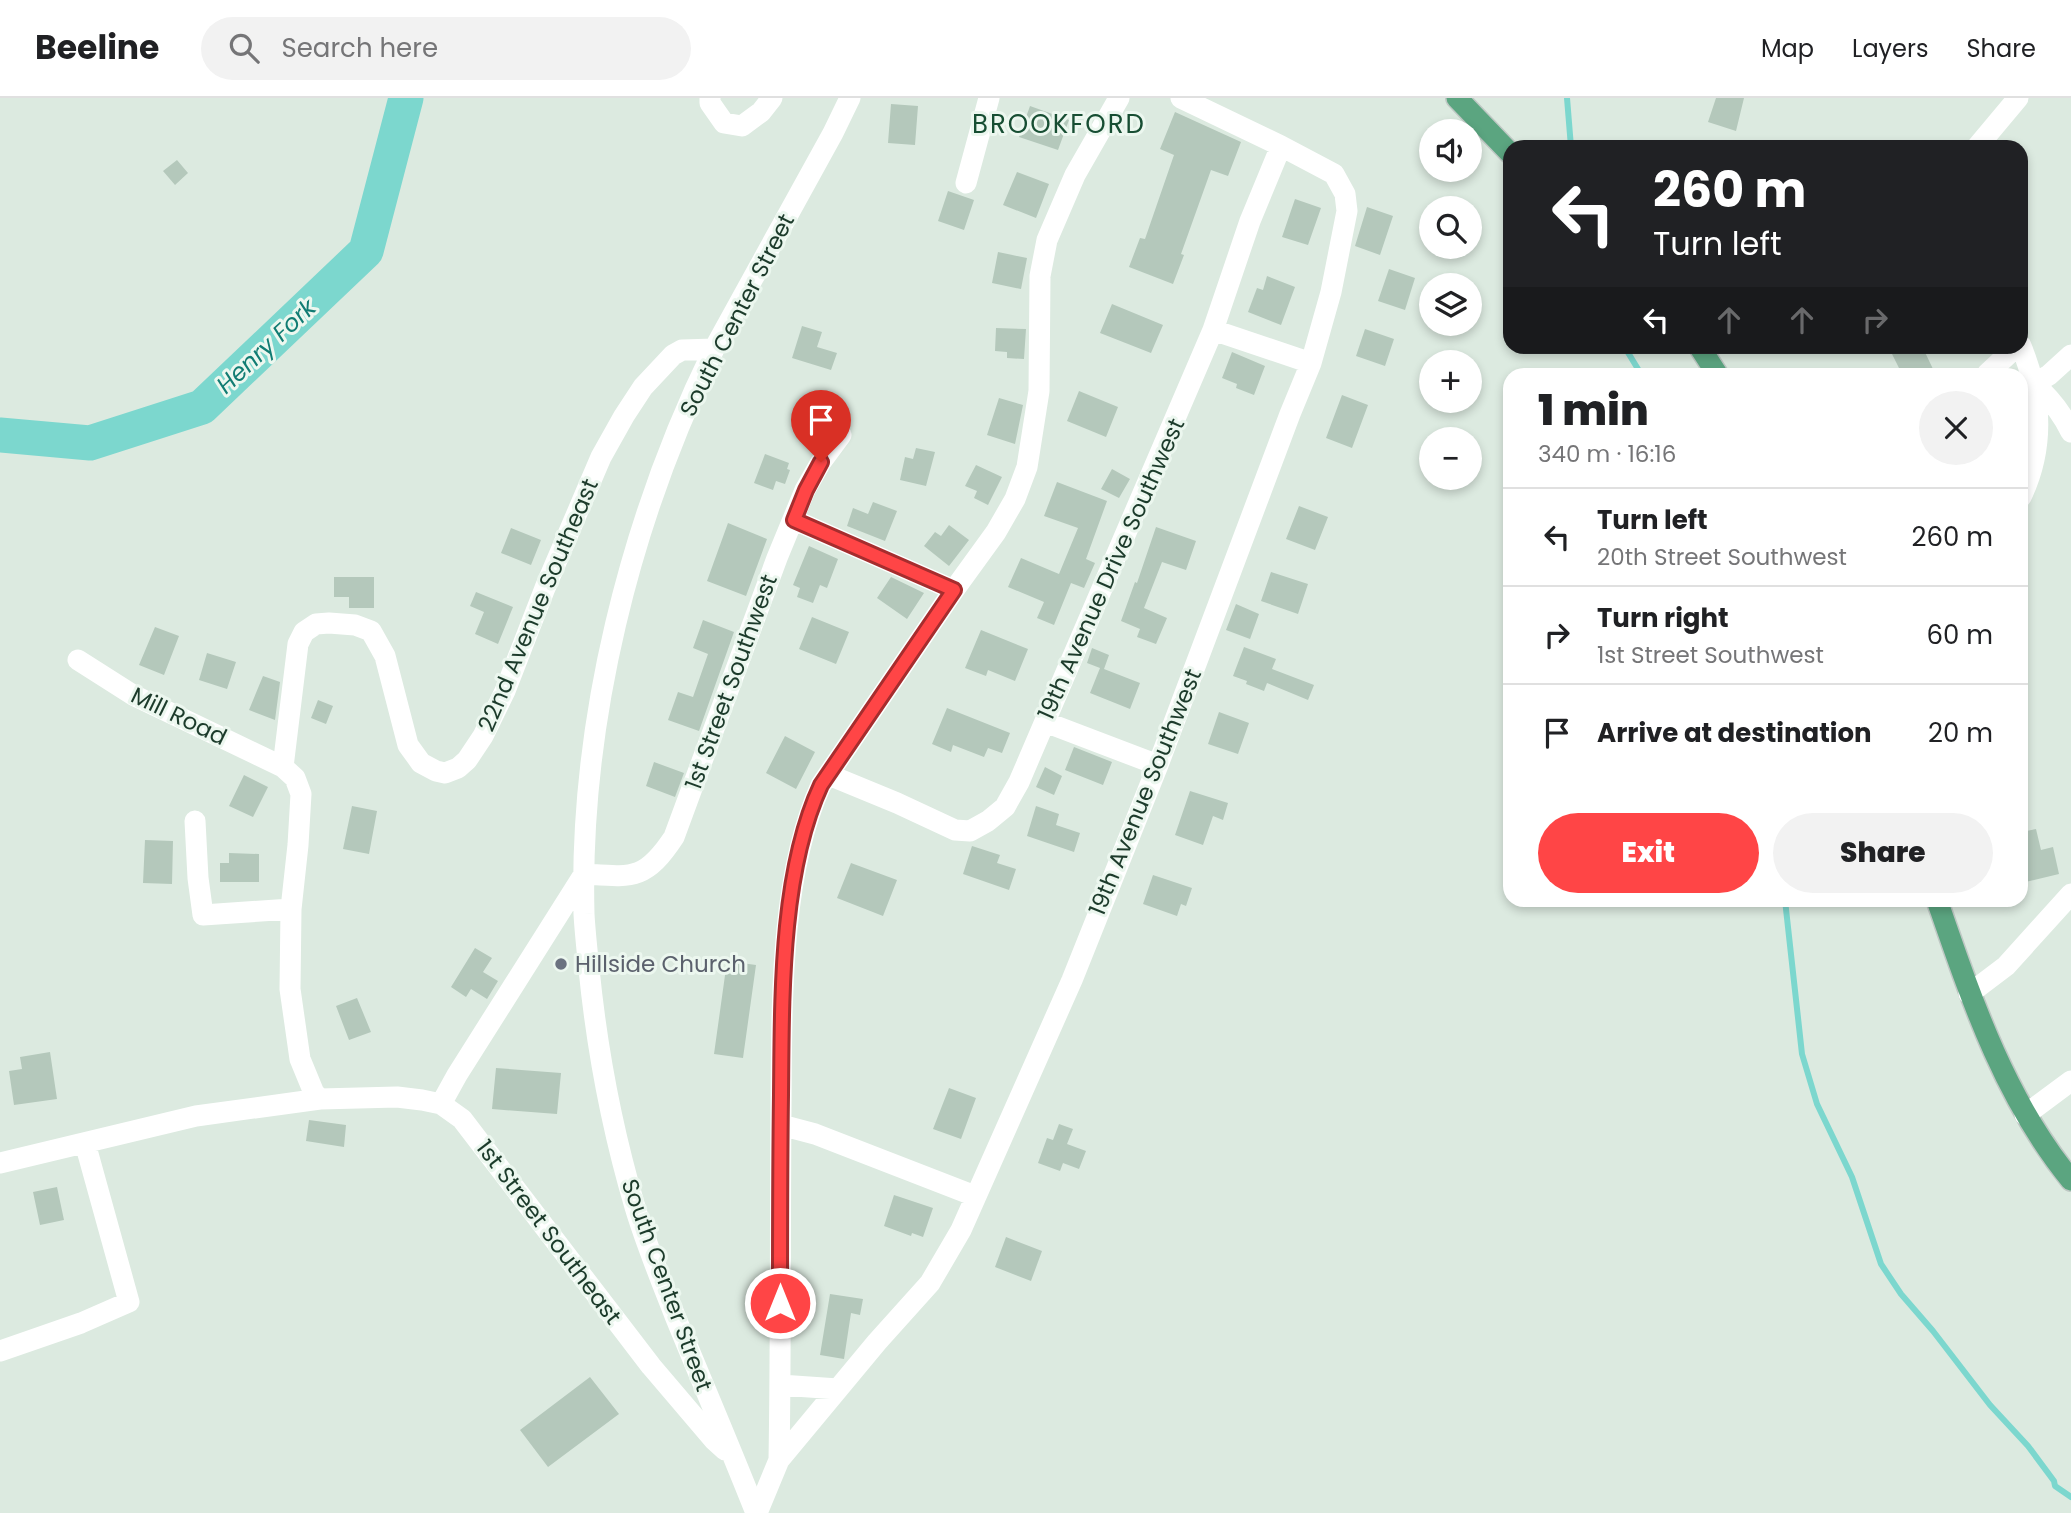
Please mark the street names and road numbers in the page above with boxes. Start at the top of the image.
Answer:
street label: South Center Street [672,208,802,422]
street label: 19th Avenue Drive Southwest [1030,413,1192,725]
street label: 22nd Avenue Southeast [470,474,606,736]
street label: 1st Street Southwest [677,570,785,794]
street label: 19th Avenue Southwest [1081,664,1209,920]
street label: Mill Road [126,679,232,753]
street label: 1st Street Southeast [469,1133,629,1331]
street label: South Center Street [614,1174,720,1396]

